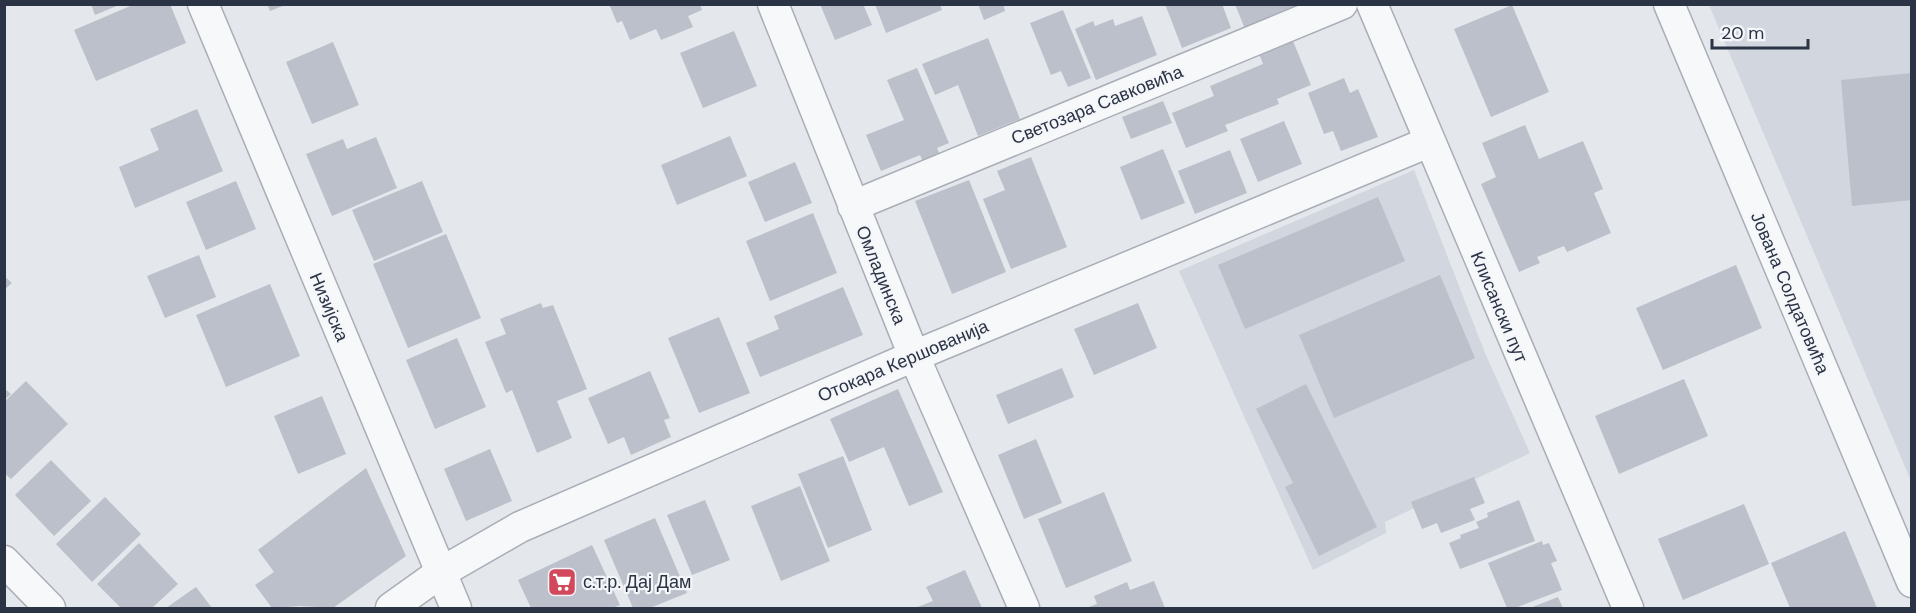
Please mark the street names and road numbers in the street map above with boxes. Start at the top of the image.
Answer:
street label: Светозара Савковића [1008,59,1187,150]
street label: Јована Солдатовића [1745,208,1835,379]
street label: Омладинска [850,222,912,329]
street label: Клисански пут [1465,248,1533,366]
street label: Низијска [304,269,355,346]
street label: Отокара Кершованија [814,314,993,408]

